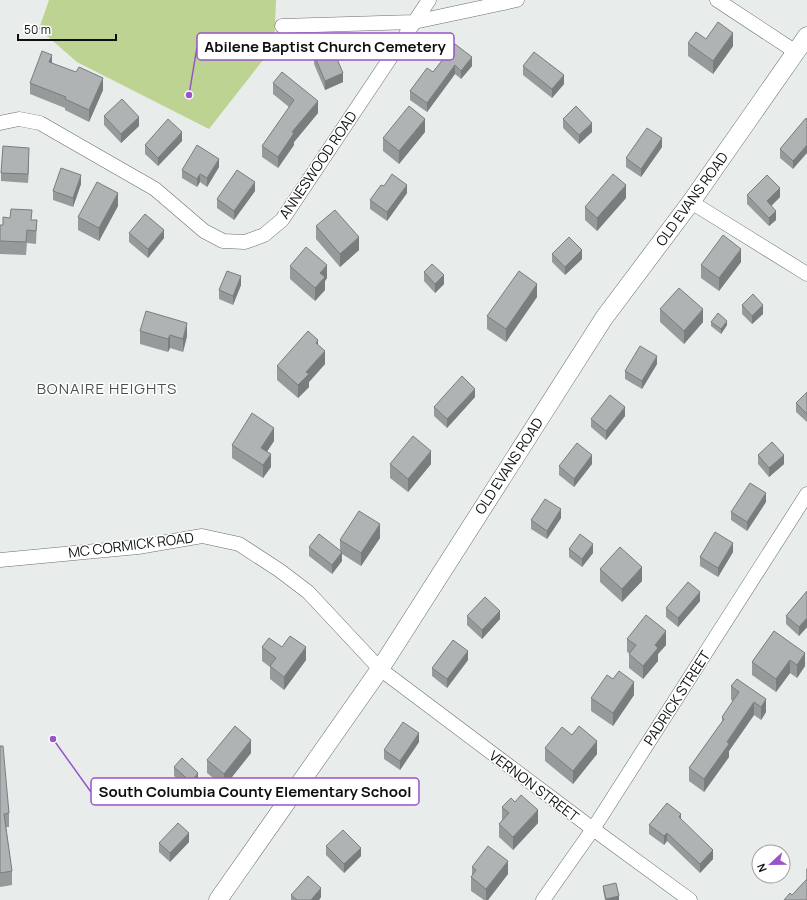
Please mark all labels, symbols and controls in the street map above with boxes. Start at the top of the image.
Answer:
scale bar [18,16,116,42]
text: 50 m [24,21,51,38]
callout: Abilene Baptist Church Cemetery [197,33,454,60]
text: Abilene Baptist Church Cemetery [204,36,446,57]
street label: ANNESWOOD ROAD [274,107,361,222]
street label: OLD EVANS ROAD [651,148,732,250]
district label: BONAIRE HEIGHTS [37,378,177,399]
street label: OLD EVANS ROAD [470,414,547,518]
street label: MC CORMICK ROAD [67,527,195,562]
street label: PADRICK STREET [639,646,715,749]
street label: VERNON STREET [486,746,583,826]
callout: South Columbia County Elementary School [91,778,419,805]
text: South Columbia County Elementary School [99,781,411,802]
north arrow [751,844,791,884]
text: N [753,861,770,874]

